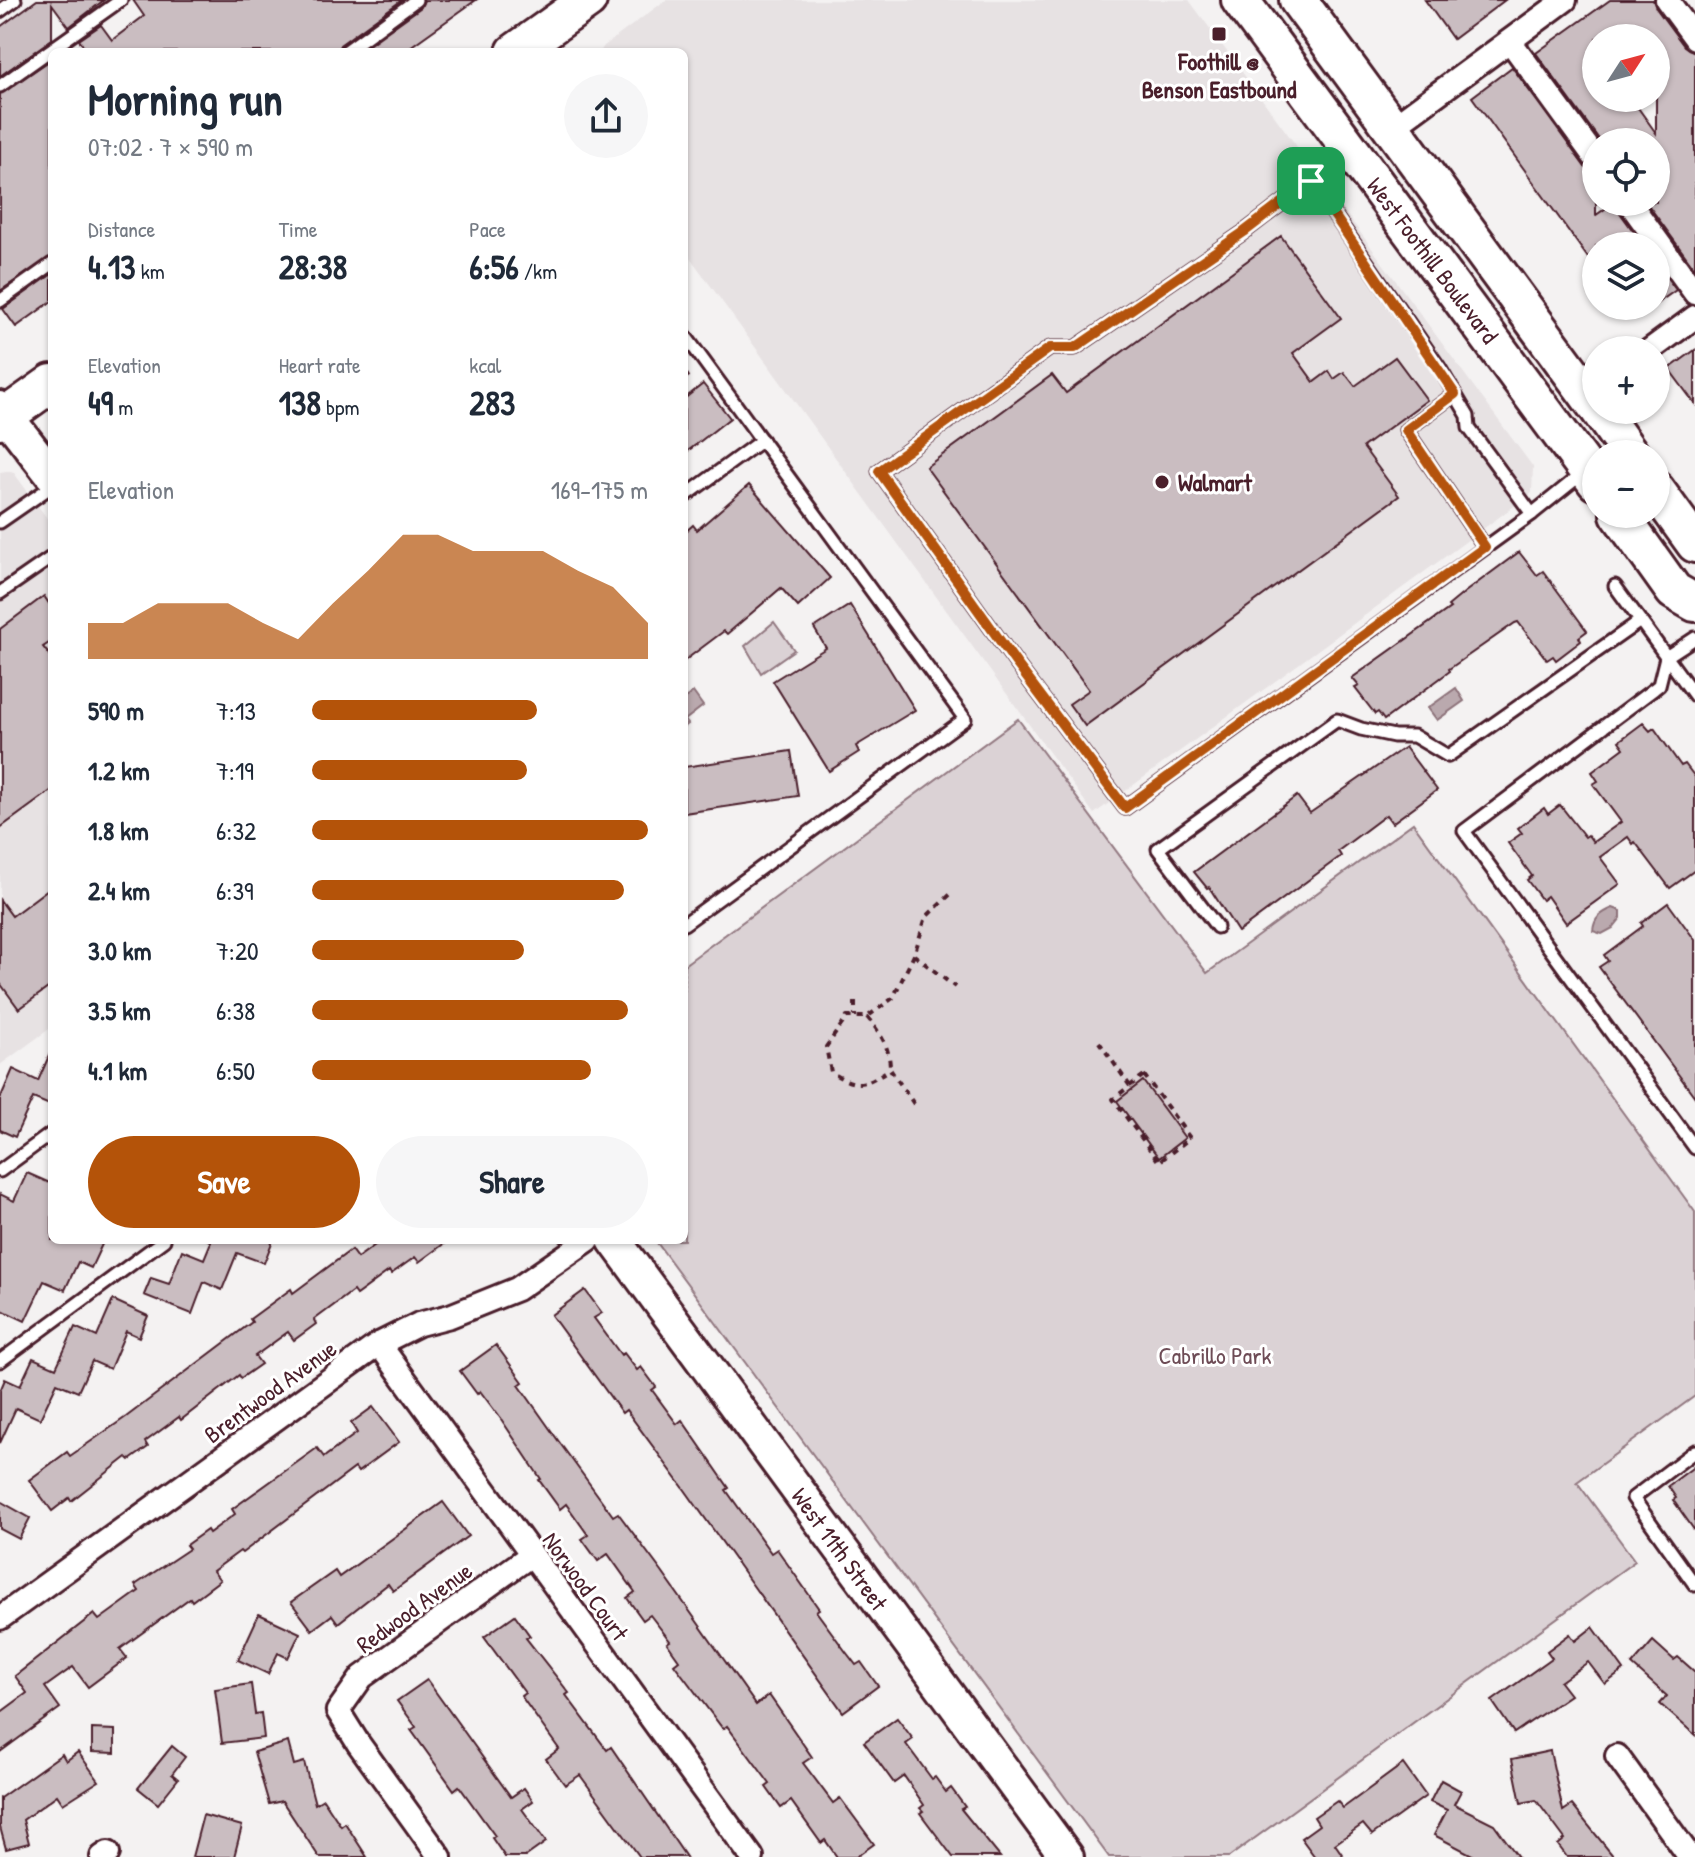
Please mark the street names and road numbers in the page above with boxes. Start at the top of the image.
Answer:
street label: West Foothill Boulevard [1360,170,1506,350]
street label: Brentwood Avenue [197,1332,343,1450]
street label: West 11th Street [785,1481,896,1617]
street label: Norwood Court [536,1525,637,1647]
street label: Redwood Avenue [350,1554,479,1660]

